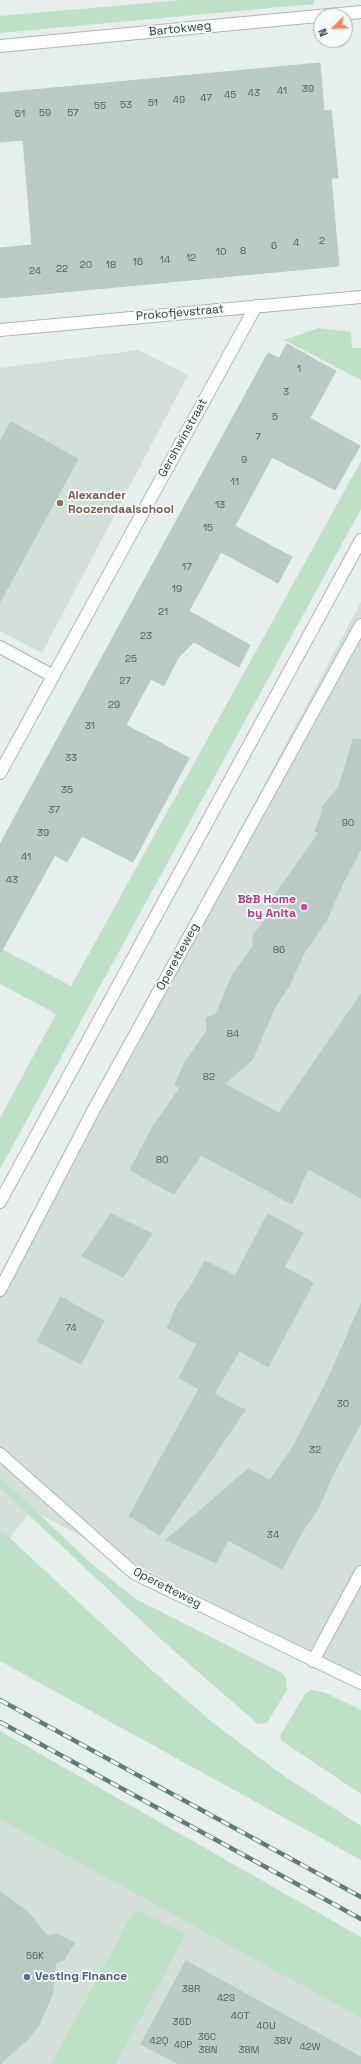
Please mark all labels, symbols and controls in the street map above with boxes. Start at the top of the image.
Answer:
north arrow [313,8,353,48]
street label: Bartokweg [148,19,212,39]
text: N [315,26,331,39]
house number: 39 [302,83,314,95]
house number: 41 [277,85,287,97]
house number: 43 [248,87,260,99]
house number: 45 [224,89,236,101]
house number: 47 [200,92,212,104]
house number: 49 [173,94,185,106]
house number: 51 [148,97,158,109]
house number: 53 [120,99,132,111]
house number: 55 [94,100,106,112]
house number: 59 [39,107,51,119]
house number: 57 [67,107,79,119]
house number: 61 [15,108,25,120]
house number: 2 [319,235,325,247]
house number: 4 [293,237,299,249]
house number: 6 [271,240,277,252]
house number: 8 [240,245,246,257]
house number: 10 [216,246,226,258]
house number: 12 [186,252,196,264]
house number: 14 [160,254,170,266]
house number: 16 [133,256,143,268]
house number: 20 [80,259,92,271]
house number: 18 [106,259,116,271]
house number: 22 [56,263,68,275]
house number: 24 [29,265,41,277]
street label: Prokofjevstraat [135,302,225,324]
house number: 1 [297,363,301,375]
house number: 3 [283,386,289,398]
street label: Gershwinstraat [155,396,211,480]
house number: 5 [272,411,278,423]
house number: 7 [255,431,261,443]
house number: 9 [241,454,247,466]
house number: 11 [231,476,239,488]
place label: Alexander Roozendaalschool [68,489,174,517]
marker: Alexander Roozendaalschool [55,498,65,508]
house number: 13 [215,499,225,511]
house number: 15 [203,522,213,534]
house number: 17 [182,561,192,573]
house number: 19 [172,583,182,595]
house number: 21 [158,606,168,618]
house number: 23 [140,630,152,642]
house number: 25 [125,653,137,665]
house number: 27 [119,675,131,687]
house number: 29 [108,699,120,711]
house number: 31 [85,720,95,732]
house number: 33 [65,752,77,764]
house number: 35 [61,784,73,796]
house number: 37 [48,804,60,816]
house number: 90 [342,817,354,829]
house number: 39 [37,827,49,839]
house number: 41 [21,851,31,863]
house number: 43 [6,874,18,886]
place label: B&B Home by Anita [238,893,296,921]
marker: B&B Home by Anita [299,902,309,912]
street label: Operetteweg [154,921,202,993]
house number: 86 [273,944,285,956]
house number: 84 [227,1028,239,1040]
house number: 82 [203,1071,215,1083]
house number: 80 [156,1154,168,1166]
house number: 74 [65,1322,77,1334]
house number: 30 [337,1398,349,1410]
house number: 32 [309,1444,321,1456]
house number: 34 [267,1529,279,1541]
street label: Operetteweg [130,1565,204,1611]
house number: 56K [26,1950,44,1962]
place label: Vesting Finance [35,1970,127,1984]
marker: Vesting Finance [22,1972,32,1982]
house number: 38R [182,1983,200,1995]
house number: 42S [217,1992,235,2004]
house number: 40T [231,2010,249,2022]
house number: 36D [173,2016,191,2028]
house number: 40U [256,2020,276,2032]
house number: 36C [198,2031,216,2043]
house number: 42Q [150,2035,168,2047]
house number: 38V [274,2035,292,2047]
house number: 40P [174,2039,192,2051]
house number: 42W [299,2041,321,2053]
house number: 38N [199,2044,217,2056]
house number: 38M [239,2044,259,2056]

